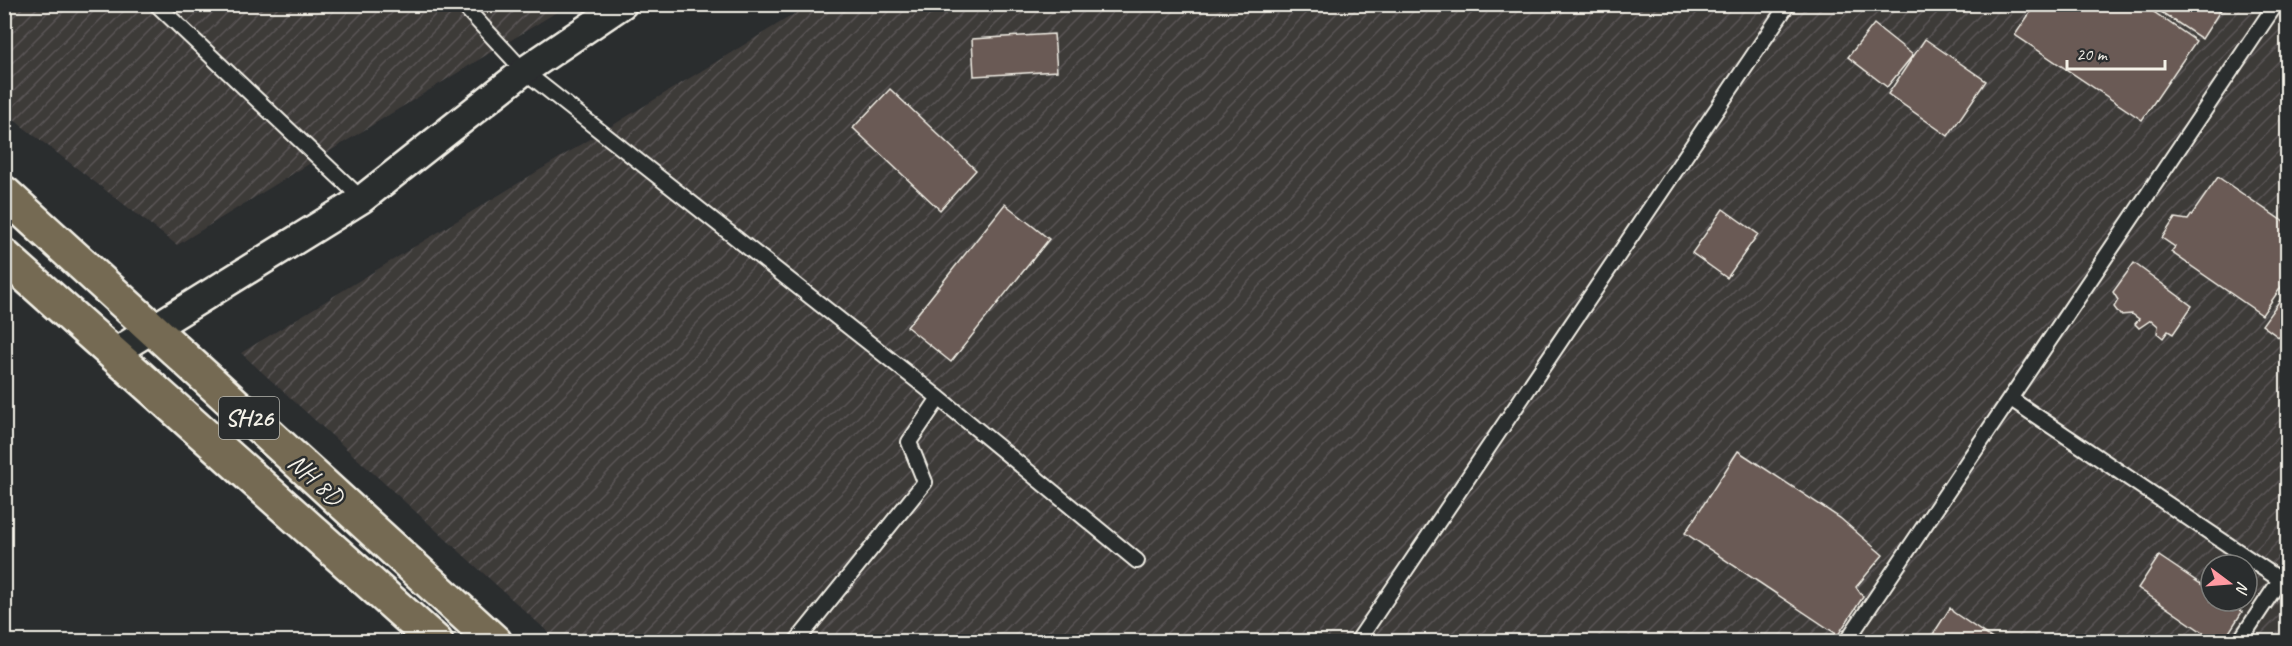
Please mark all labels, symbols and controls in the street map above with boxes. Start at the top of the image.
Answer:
scale bar [2067,33,2164,71]
text: 20 m [2076,43,2109,65]
road number: SH26 [219,397,279,439]
street label: NH 8D [281,446,352,514]
north arrow [2199,553,2259,613]
text: N [2231,579,2253,597]

